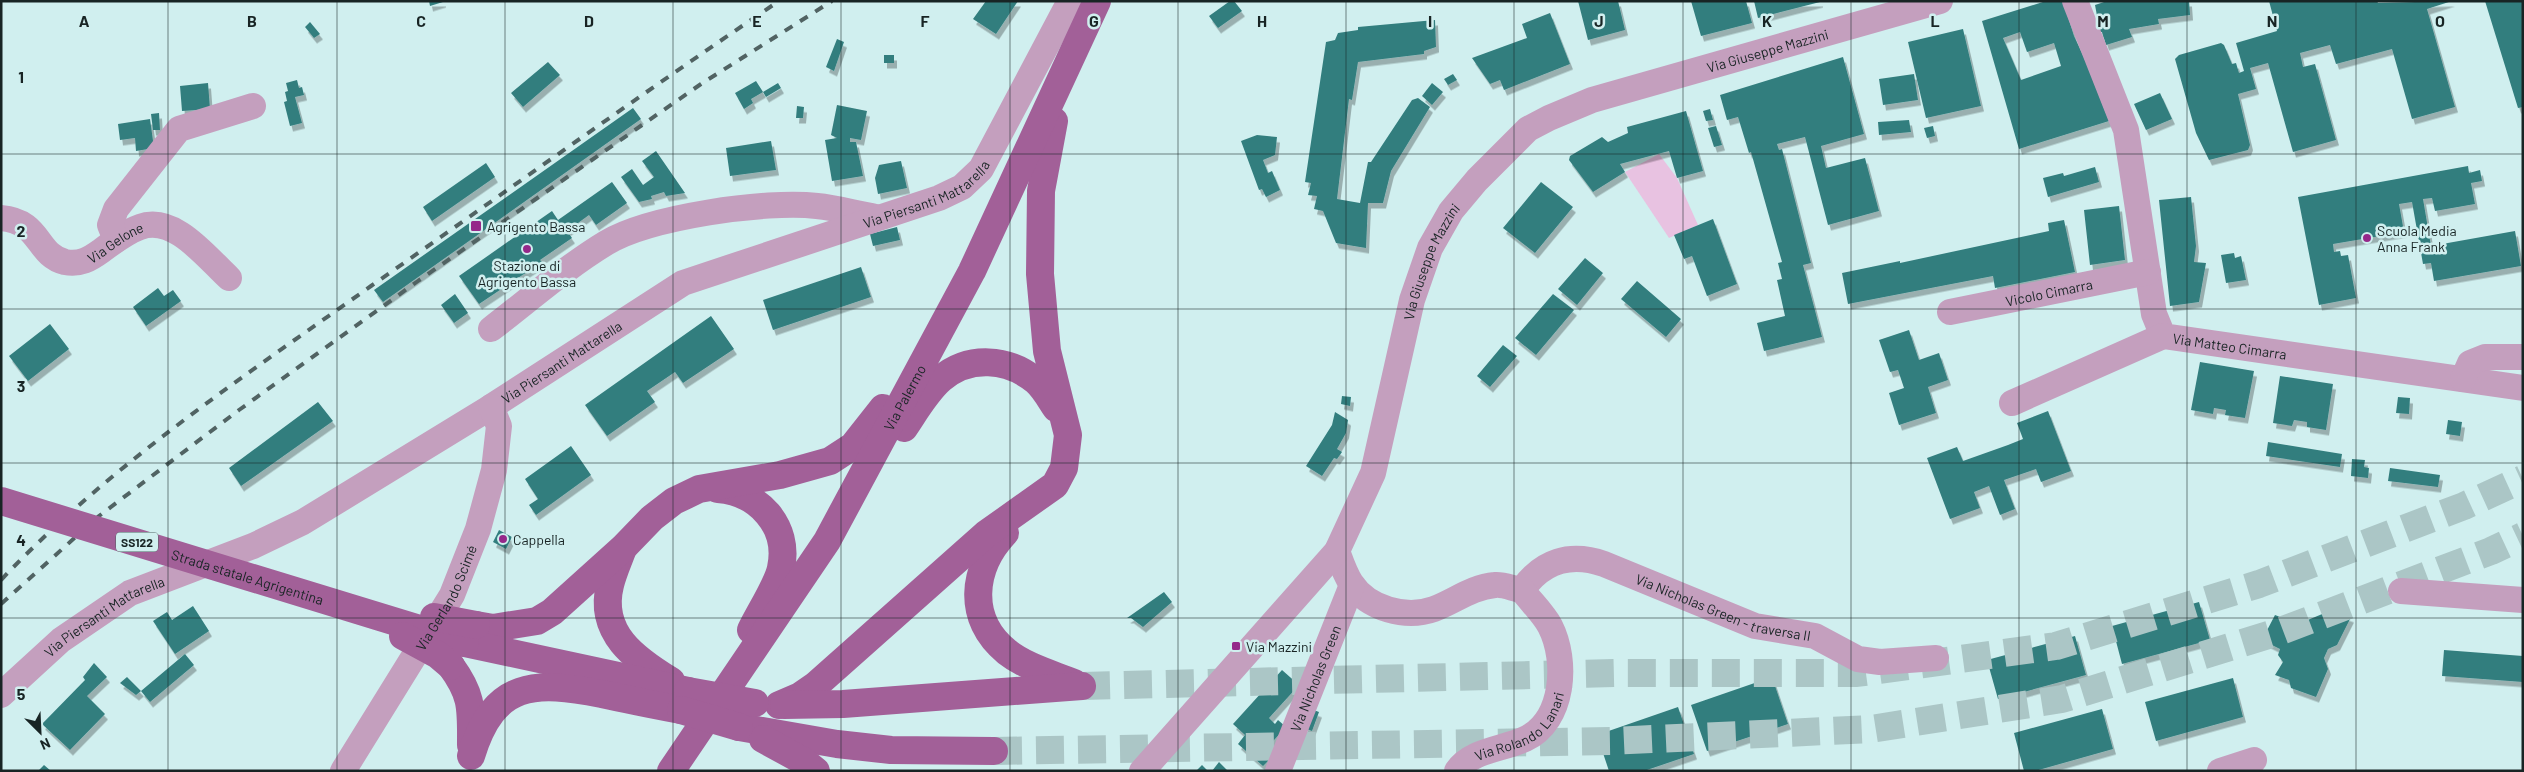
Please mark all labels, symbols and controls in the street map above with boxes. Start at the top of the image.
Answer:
text: A [79,11,90,30]
text: B [247,11,257,30]
text: C [416,11,426,30]
text: D [584,11,594,30]
text: E [752,11,762,30]
text: F [921,11,930,30]
text: G [1089,11,1099,30]
text: H [1257,11,1267,30]
text: I [1428,11,1432,30]
text: J [1594,11,1604,30]
text: K [1762,11,1772,30]
text: L [1930,11,1940,30]
text: M [2097,11,2109,30]
text: N [2267,11,2277,30]
text: O [2435,11,2445,30]
street label: Via Giuseppe Mazzini [1705,25,1830,75]
text: 1 [18,67,24,86]
street label: Via Piersanti Mattarella [861,157,992,231]
street label: Via Giuseppe Mazzini [1399,199,1463,321]
street label: Via Gelone [84,218,145,267]
place label: Agrigento Bassa [487,218,585,235]
marker: Agrigento Bassa [469,219,483,233]
text: 2 [17,221,26,240]
place label: Scuola Media Anna Frank [2377,222,2457,255]
marker: Scuola Media Anna Frank [2361,232,2373,244]
marker: Stazione di Agrigento Bassa [521,243,533,255]
place label: Stazione di Agrigento Bassa [478,257,576,290]
street label: Vicolo Cimarra [2004,275,2094,309]
street label: Via Piersanti Mattarella [498,317,625,407]
street label: Via Matteo Cimarra [2172,329,2288,362]
street label: Via Palermo [880,362,929,433]
text: 3 [17,376,25,395]
text: 4 [16,530,26,549]
place label: Cappella [513,531,565,548]
road number: SS122 [116,532,158,552]
marker: Cappella [497,533,509,545]
street label: Via Gerlando Scimé [411,542,479,653]
street label: Strada statale Agrigentina [170,545,326,608]
street label: Via Nicholas Green - traversa II [1633,569,1812,644]
street label: Via Piersanti Mattarella [40,572,167,660]
street label: Via Nicholas Green [1286,622,1344,734]
place label: Via Mazzini [1246,638,1312,655]
marker: Via Mazzini [1230,640,1242,652]
text: 5 [17,684,26,703]
street label: Via Rolando Lanari [1472,690,1567,764]
north arrow [15,707,65,757]
text: N [38,735,53,754]

